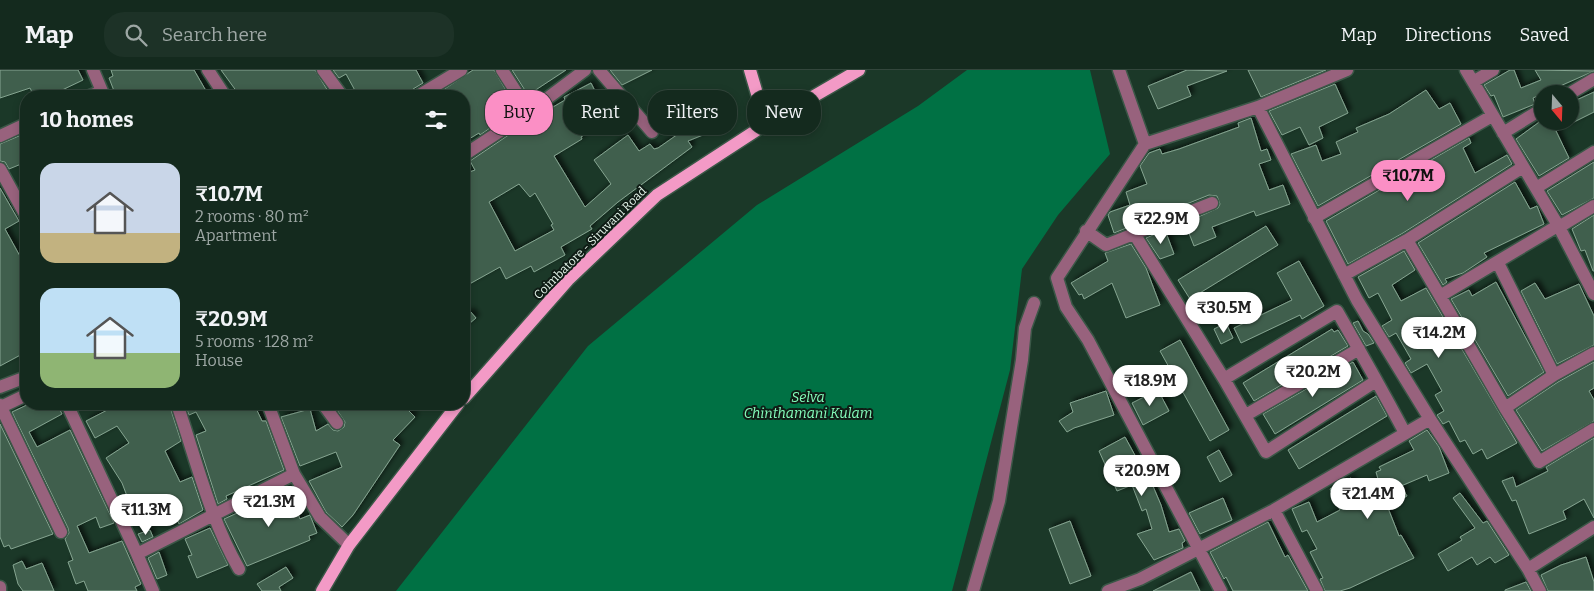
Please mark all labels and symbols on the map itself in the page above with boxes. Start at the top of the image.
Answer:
north arrow [1534,85,1579,130]
pin: ₹10.7M [1367,160,1449,202]
street label: Coimbatore - Siruvani Road [531,184,649,302]
pin: ₹22.9M [1120,202,1202,245]
pin: ₹30.5M [1183,292,1265,334]
pin: ₹14.2M [1398,316,1480,359]
pin: ₹20.2M [1272,356,1354,398]
pin: ₹18.9M [1109,364,1191,407]
water label: Selva Chinthamani Kulam [744,389,872,422]
pin: ₹20.9M [1101,454,1183,497]
pin: ₹21.4M [1327,478,1409,520]
pin: ₹21.3M [228,486,310,528]
pin: ₹11.3M [105,494,187,536]

